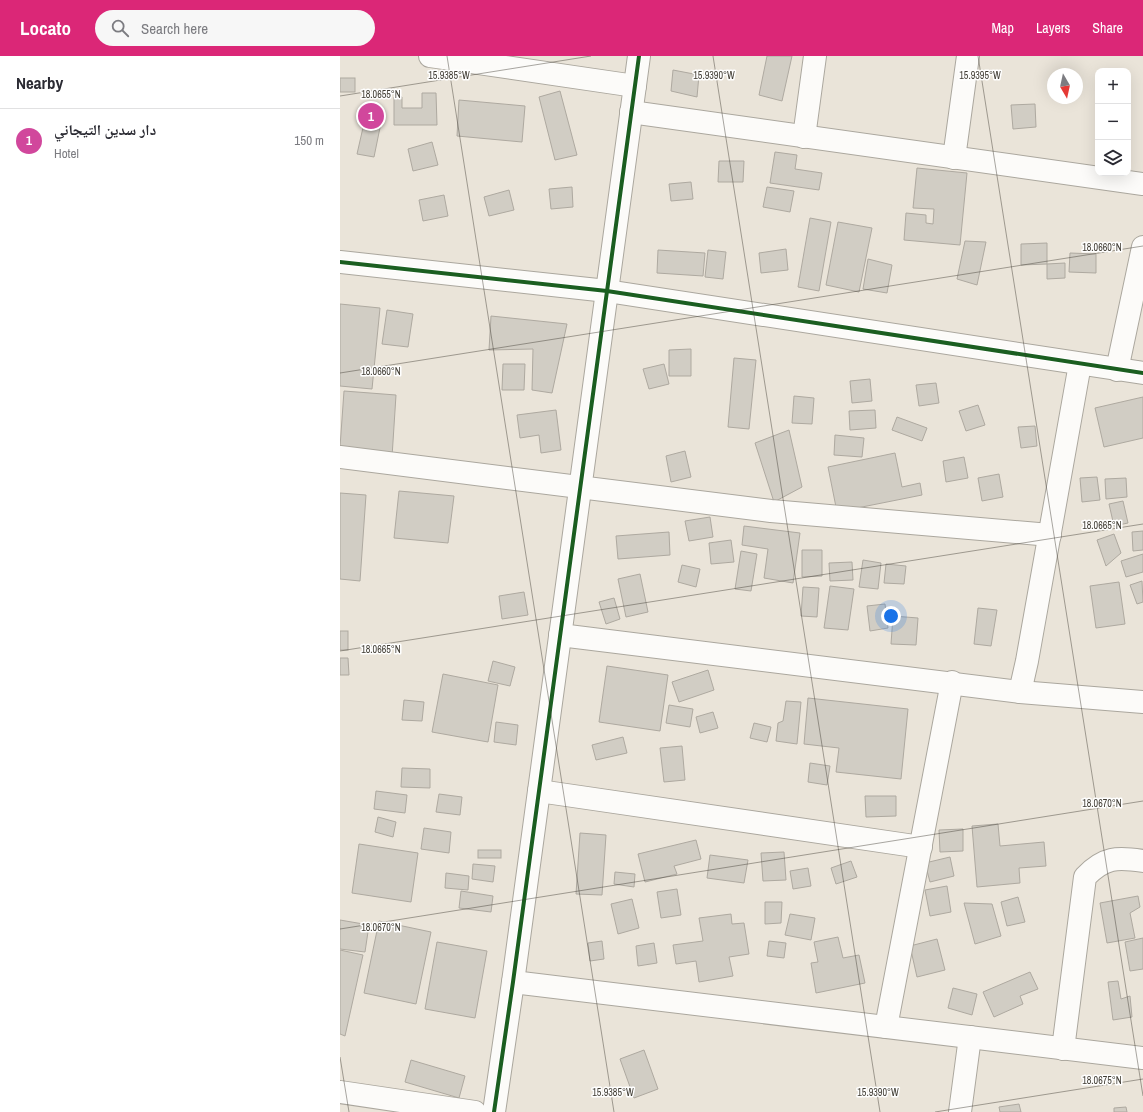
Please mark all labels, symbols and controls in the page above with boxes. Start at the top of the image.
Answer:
search box [95,10,375,46]
text: Locato [20,15,71,41]
icon: search [109,17,131,39]
text: Search here [141,18,208,39]
text: Map [992,19,1014,37]
text: Layers [1036,19,1070,37]
text: Share [1092,19,1123,37]
north arrow [1047,68,1083,104]
map controls [1095,68,1131,176]
button: + [1095,68,1131,104]
text: 15.9385°W [428,69,470,82]
text: 15.9390°W [693,69,735,82]
text: 15.9395°W [959,69,1001,82]
text: Nearby [16,71,63,94]
text: 18.0655°N [361,88,401,101]
pin: 1 [358,101,384,131]
button: − [1095,104,1131,140]
text: دار سدين التيجاني [54,119,156,140]
text: 1 [26,132,32,149]
text: 150 m [294,132,324,149]
button: layers [1095,140,1131,176]
text: Hotel [54,145,79,162]
text: 18.0660°N [1082,241,1122,254]
text: 18.0660°N [361,365,401,378]
text: 18.0665°N [1082,519,1122,532]
your location [881,606,901,626]
text: 18.0665°N [361,643,401,656]
text: 18.0670°N [1082,797,1122,810]
text: 18.0670°N [361,921,401,934]
text: 18.0675°N [1082,1074,1122,1087]
text: 15.9385°W [592,1086,634,1099]
text: 15.9390°W [857,1086,899,1099]

